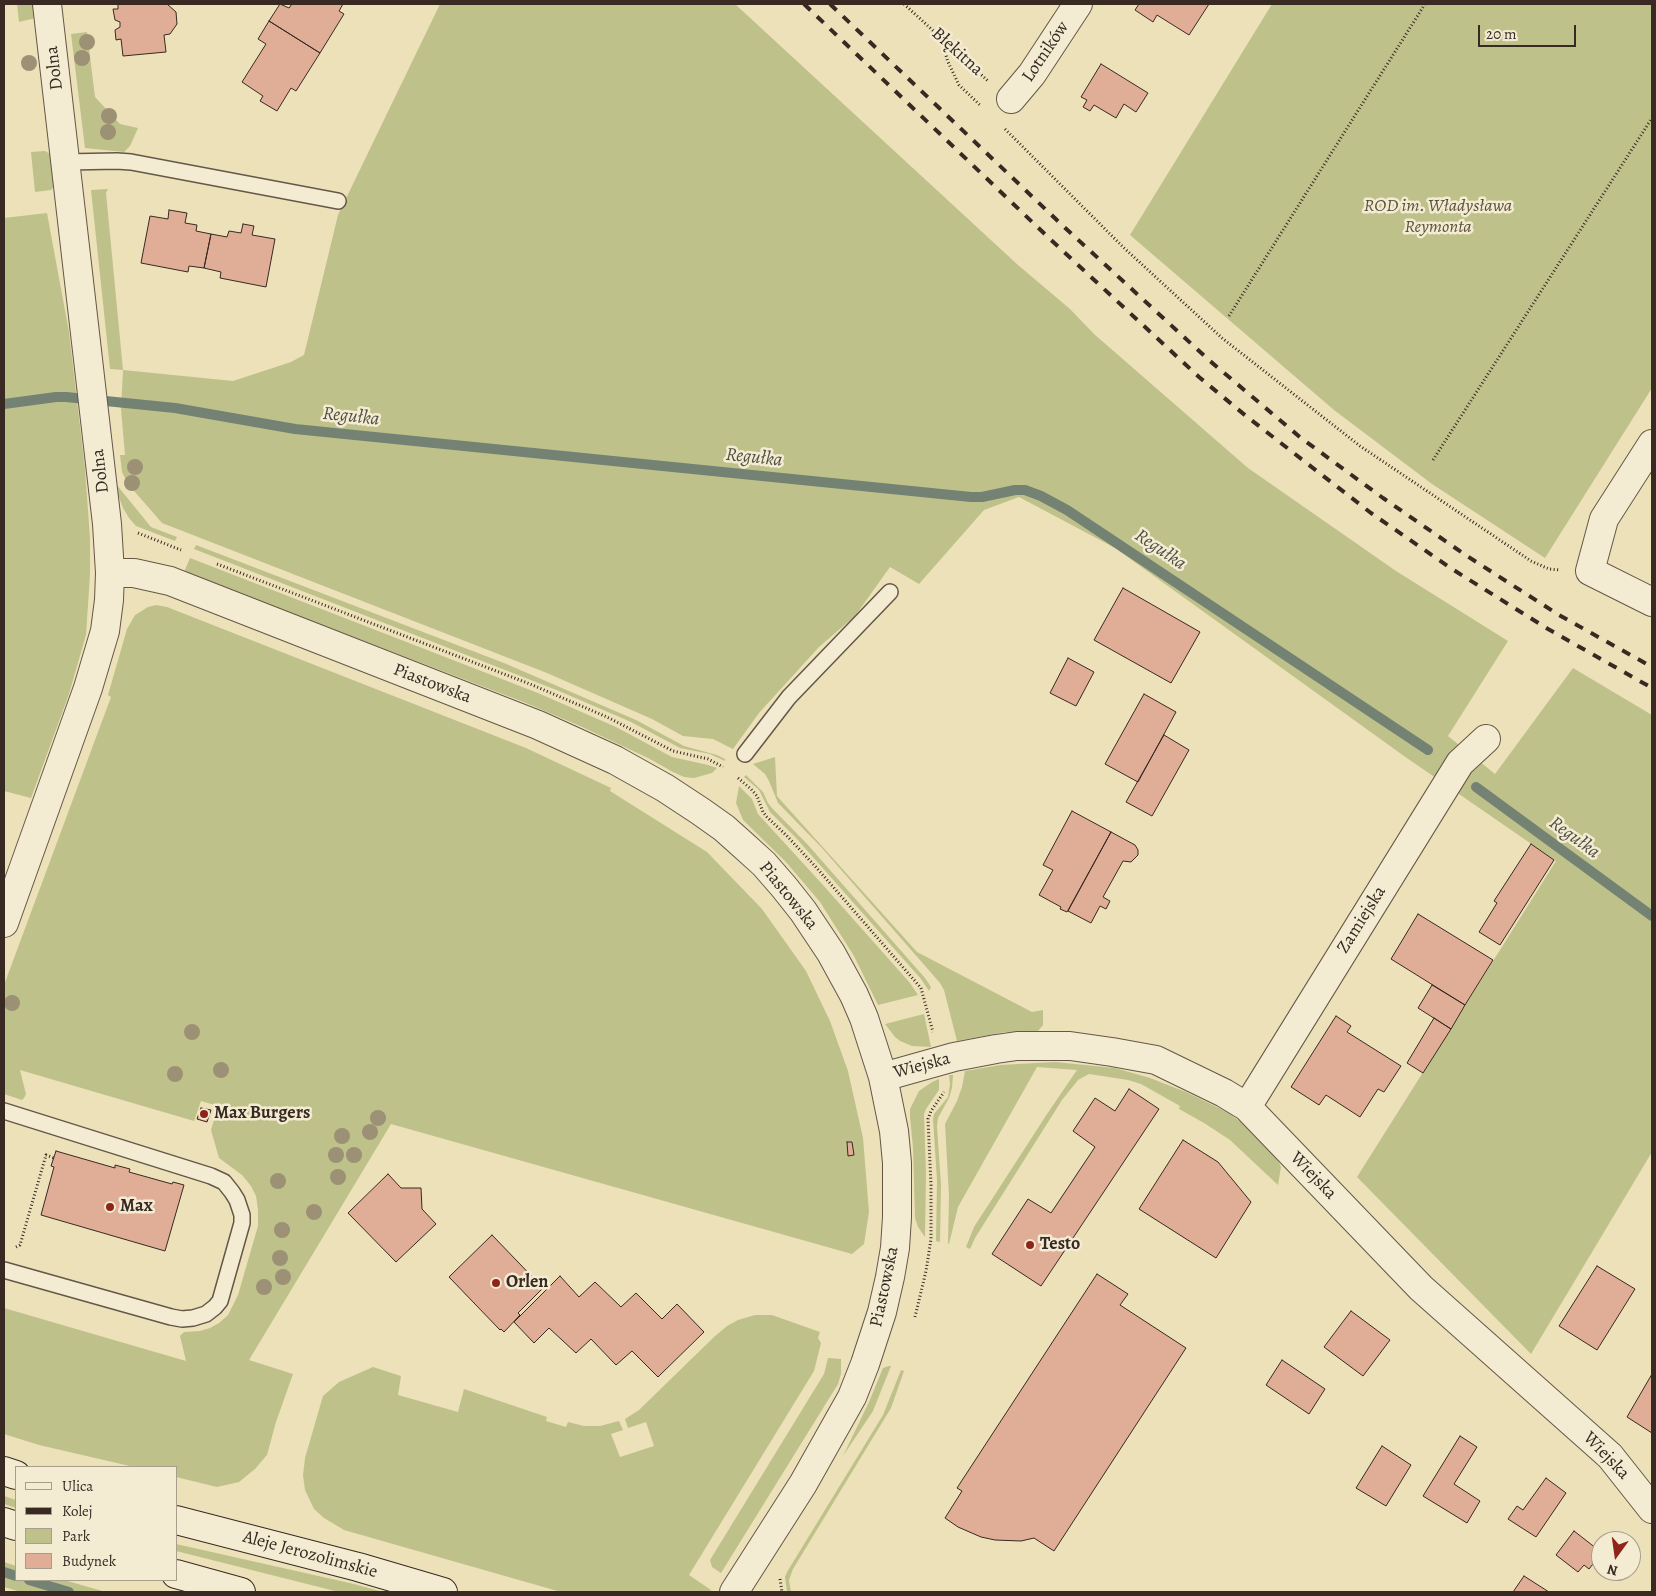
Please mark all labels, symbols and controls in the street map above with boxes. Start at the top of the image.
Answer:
scale bar [1481,15,1578,47]
street label: Lotników [1018,17,1074,87]
street label: Błękitna [927,23,987,81]
text: 20 m [1486,24,1517,44]
street label: Dolna [42,45,68,91]
park label: ROD im. Władysława Reymonta [1364,196,1512,238]
water label: Regułka [321,403,381,431]
water label: Regułka [724,444,784,472]
street label: Dolna [88,448,114,494]
water label: Regułka [1130,525,1190,575]
street label: Piastowska [390,659,474,709]
water label: Regułka [1544,812,1604,864]
street label: Piastowska [754,857,822,935]
street label: Zamiejska [1333,882,1391,958]
street label: Wiejska [891,1048,953,1084]
place label: Max Burgers [214,1103,310,1125]
marker: Max Burgers [198,1108,210,1120]
street label: Wiejska [1285,1148,1341,1204]
place label: Max [120,1196,153,1218]
marker: Max [104,1201,116,1213]
place label: Testo [1040,1234,1080,1256]
marker: Testo [1024,1239,1036,1251]
street label: Piastowska [866,1245,904,1329]
place label: Orlen [506,1272,548,1294]
marker: Orlen [490,1277,502,1289]
street label: Wiejska [1578,1428,1634,1484]
legend [15,1466,178,1581]
text: Ulica [62,1476,93,1496]
text: Kolej [62,1501,93,1521]
text: Park [62,1526,90,1546]
street label: Aleje Jerozolimskie [240,1527,380,1583]
north arrow [1591,1531,1641,1581]
text: Budynek [62,1551,116,1571]
text: N [1605,1560,1620,1581]

